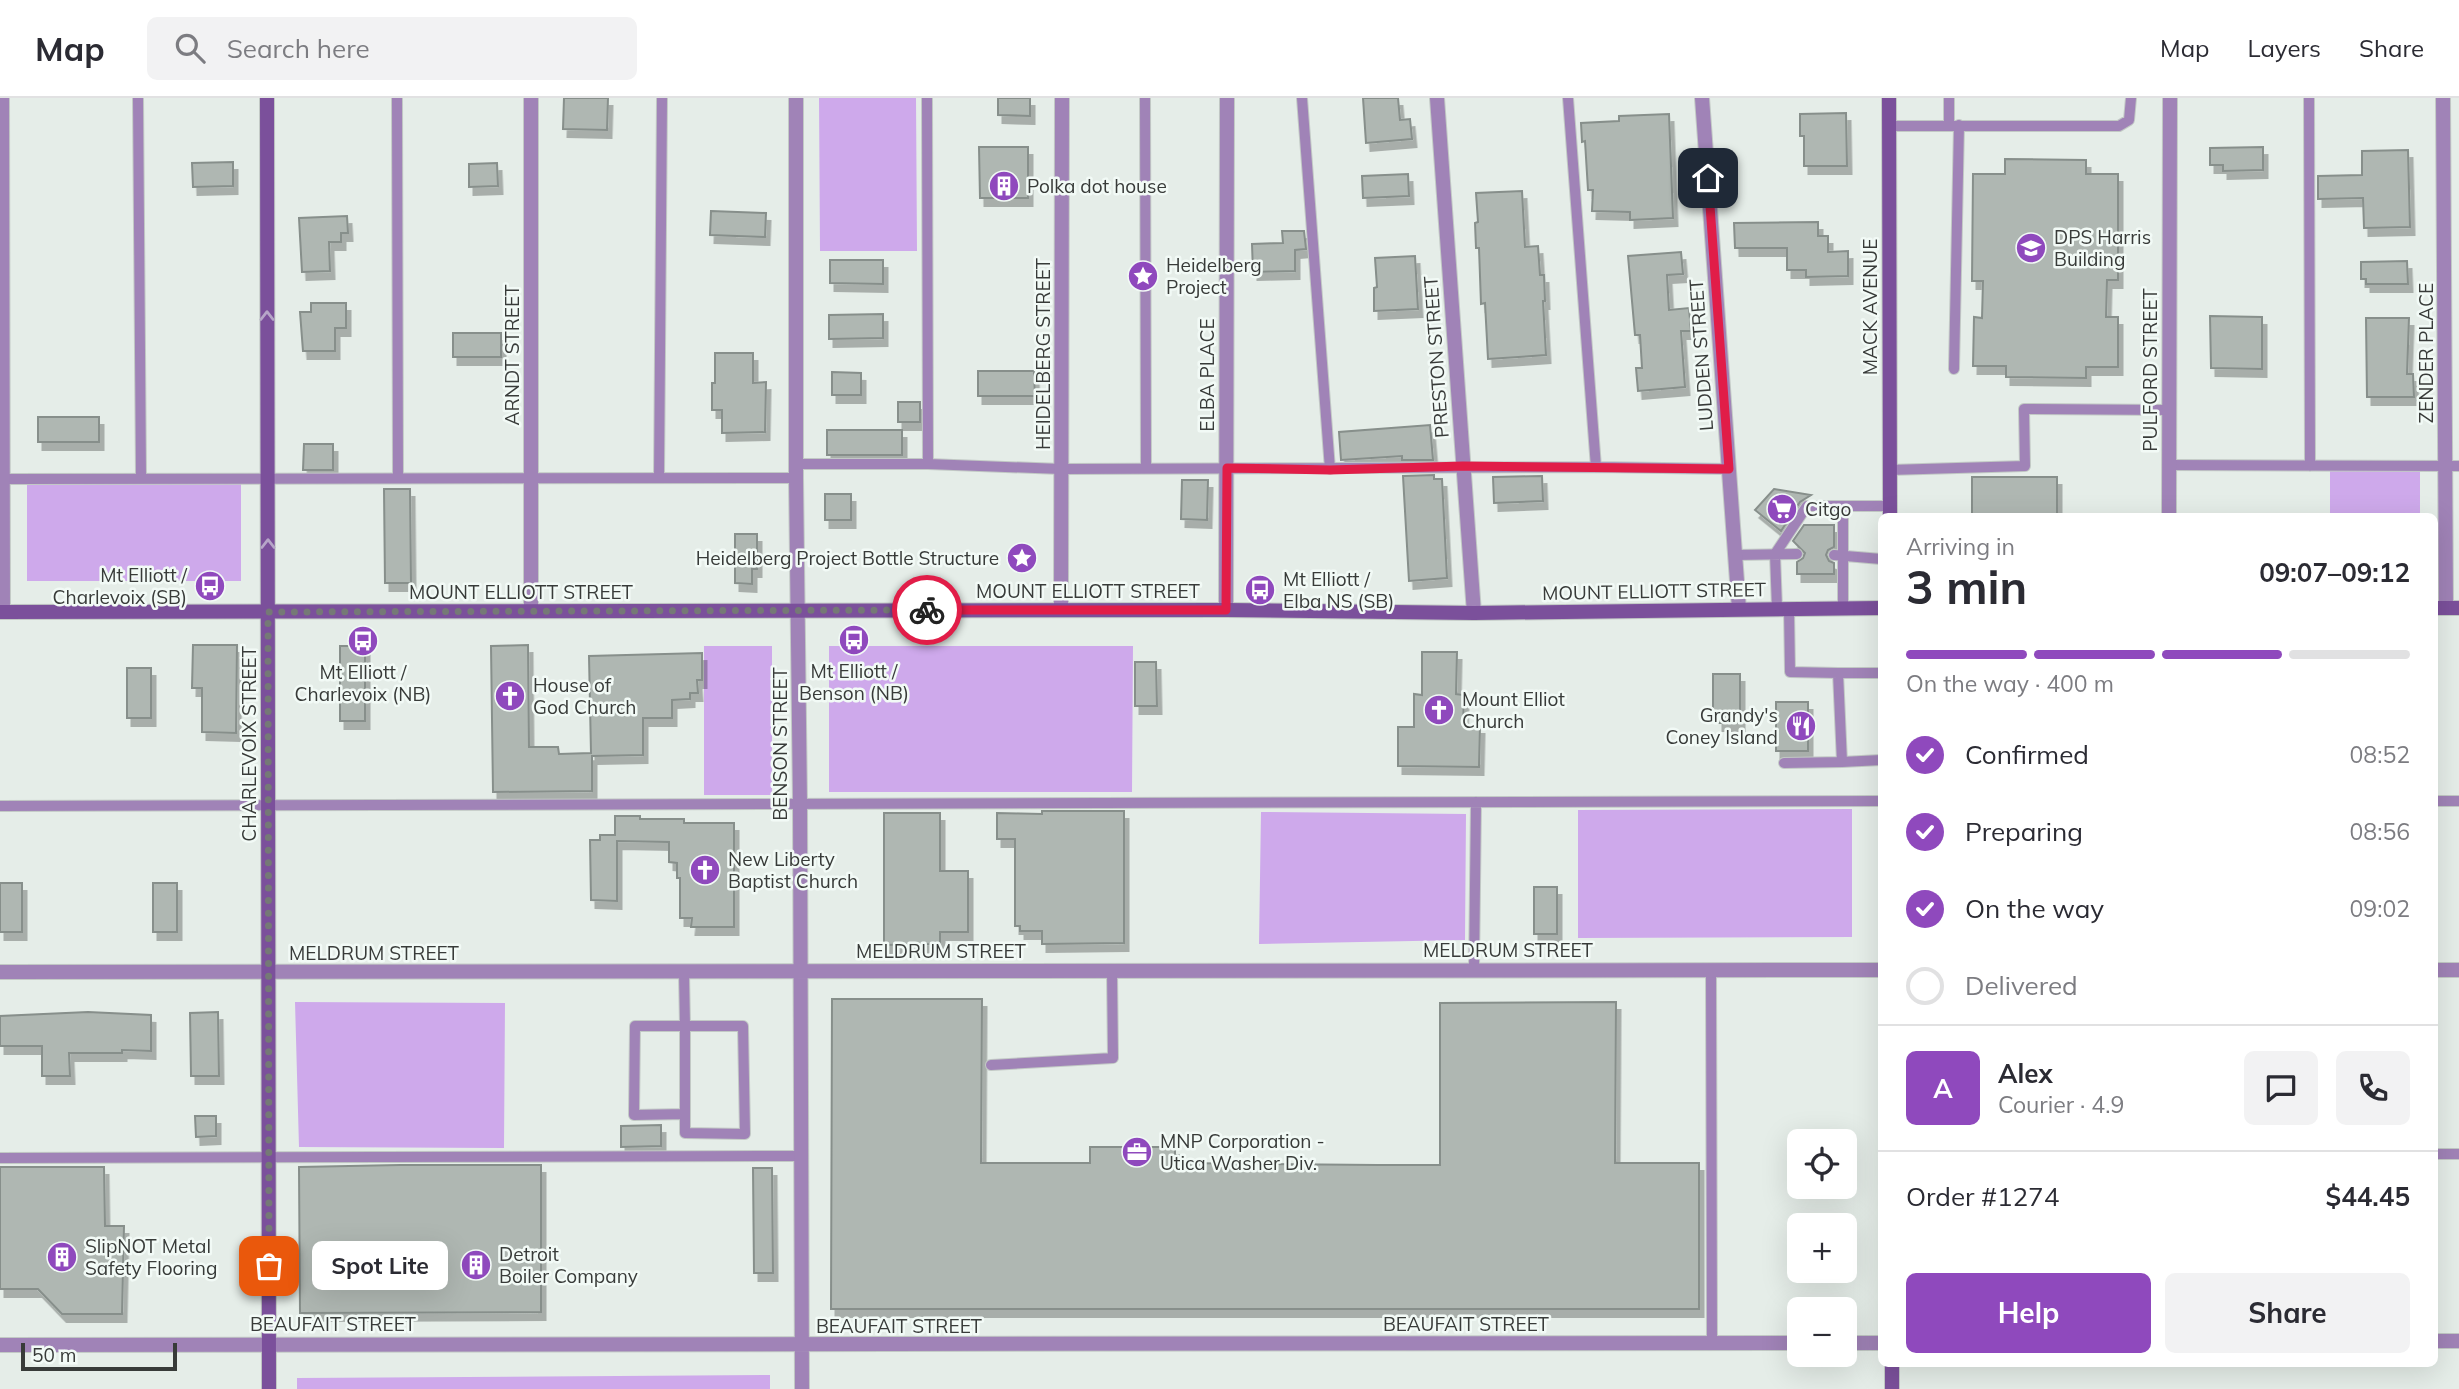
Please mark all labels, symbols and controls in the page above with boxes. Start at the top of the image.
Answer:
search box [147,17,637,80]
text: Map [35,28,105,69]
icon: search [171,29,209,67]
text: Search here [227,32,370,65]
text: Map [2160,33,2209,63]
text: Layers [2247,33,2321,63]
text: Share [2359,33,2424,63]
pin [1678,148,1738,208]
icon: home [1689,159,1727,197]
building icon: Polka dot house [987,169,1021,203]
place label: Polka dot house [1027,174,1167,198]
place label: DPS Harris Building [2054,225,2151,271]
school or university icon: DPS Harris Building [2014,231,2048,265]
street label: MACK AVENUE [1858,239,1882,375]
place label: Heidelberg Project [1166,253,1262,299]
street label: HEIDELBERG STREET [1031,257,1055,450]
place icon: Heidelberg Project [1126,259,1160,293]
street label: PRESTON STREET [1418,275,1454,439]
street label: LUDDEN STREET [1684,278,1718,432]
street label: ZENDER PLACE [2414,283,2438,423]
street label: ARNDT STREET [500,284,524,425]
street label: PULFORD STREET [2138,288,2162,452]
one-way arrow [259,310,275,321]
street label: ELBA PLACE [1195,318,1219,432]
supermarket icon: Citgo [1765,492,1799,526]
place label: Citgo [1805,497,1851,521]
text: Arriving in [1906,532,2015,561]
one-way arrow [260,538,276,548]
place icon: Heidelberg Project Bottle Structure [1005,541,1039,575]
place label: Heidelberg Project Bottle Structure [696,546,999,570]
text: 09:07–09:12 [2259,556,2410,589]
text: 3 min [1906,558,2027,616]
place label: Mt Elliott / Charlevoix (SB) [53,563,188,609]
place label: Mt Elliott / Elba NS (SB) [1283,567,1394,613]
bus stop icon: Mt Elliott / Charlevoix (SB) [193,569,227,603]
bus stop icon: Mt Elliott / Elba NS (SB) [1243,573,1277,607]
courier [892,575,962,645]
street label: MOUNT ELLIOTT STREET [1542,577,1767,605]
street label: MOUNT ELLIOTT STREET [976,579,1201,603]
street label: MOUNT ELLIOTT STREET [409,580,634,604]
icon: bike [908,591,946,629]
bus stop icon: Mt Elliott / Benson (NB) [837,623,871,657]
bus stop icon: Mt Elliott / Charlevoix (NB) [346,624,380,658]
street label: CHARLEVOIX STREET [237,646,261,842]
place label: Mt Elliott / Benson (NB) [799,659,909,705]
place label: Mt Elliott / Charlevoix (NB) [295,660,431,706]
street label: BENSON STREET [768,667,792,821]
text: On the way · 400 m [1906,669,2114,698]
place label: House of God Church [533,673,637,719]
church icon: House of God Church [493,679,527,713]
place label: Mount Elliot Church [1462,687,1565,733]
church icon: Mount Elliot Church [1422,693,1456,727]
place label: Grandy's Coney Island [1666,703,1778,749]
restaurant icon: Grandy's Coney Island [1784,709,1818,743]
icon: check [1906,736,1944,774]
text: Confirmed [1965,738,2089,771]
text: 08:52 [2350,740,2410,769]
icon: check [1906,813,1944,851]
text: Preparing [1965,815,2083,848]
text: 08:56 [2350,817,2410,846]
place label: New Liberty Baptist Church [728,847,858,893]
church icon: New Liberty Baptist Church [688,853,722,887]
icon: check [1906,890,1944,928]
text: On the way [1965,892,2104,925]
text: 09:02 [2350,894,2410,923]
street label: MELDRUM STREET [1423,938,1594,962]
street label: MELDRUM STREET [856,939,1027,963]
street label: MELDRUM STREET [289,941,460,965]
text: Delivered [1965,969,2078,1002]
button: chat [2244,1051,2318,1125]
button: phone [2336,1051,2410,1125]
text: Alex [1998,1057,2053,1090]
text: A [1933,1072,1953,1105]
text: Courier · 4.9 [1998,1090,2124,1119]
place label: MNP Corporation - Utica Washer Div. [1160,1129,1325,1175]
map controls [1787,1129,1857,1367]
button: locate [1787,1129,1857,1199]
office icon: MNP Corporation - Utica Washer Div. [1120,1135,1154,1169]
text: Order #1274 [1906,1180,2059,1213]
text: $44.45 [2326,1180,2410,1213]
button: + [1787,1213,1857,1283]
place label: SlipNOT Metal Safety Flooring [85,1234,217,1280]
pin [239,1236,299,1296]
building icon: SlipNOT Metal Safety Flooring [45,1240,79,1274]
callout: Spot Lite [311,1242,448,1290]
place label: Detroit Boiler Company [499,1242,638,1288]
icon: bag [250,1247,288,1285]
building icon: Detroit Boiler Company [459,1248,493,1282]
text: Spot Lite [331,1251,429,1280]
button: Help [1906,1273,2151,1353]
button: Share [2165,1273,2410,1353]
button: − [1787,1297,1857,1367]
street label: BEAUFAIT STREET [250,1312,417,1336]
street label: BEAUFAIT STREET [1383,1312,1550,1336]
street label: BEAUFAIT STREET [816,1314,983,1338]
scale bar [21,1340,177,1372]
text: 50 m [32,1343,76,1367]

